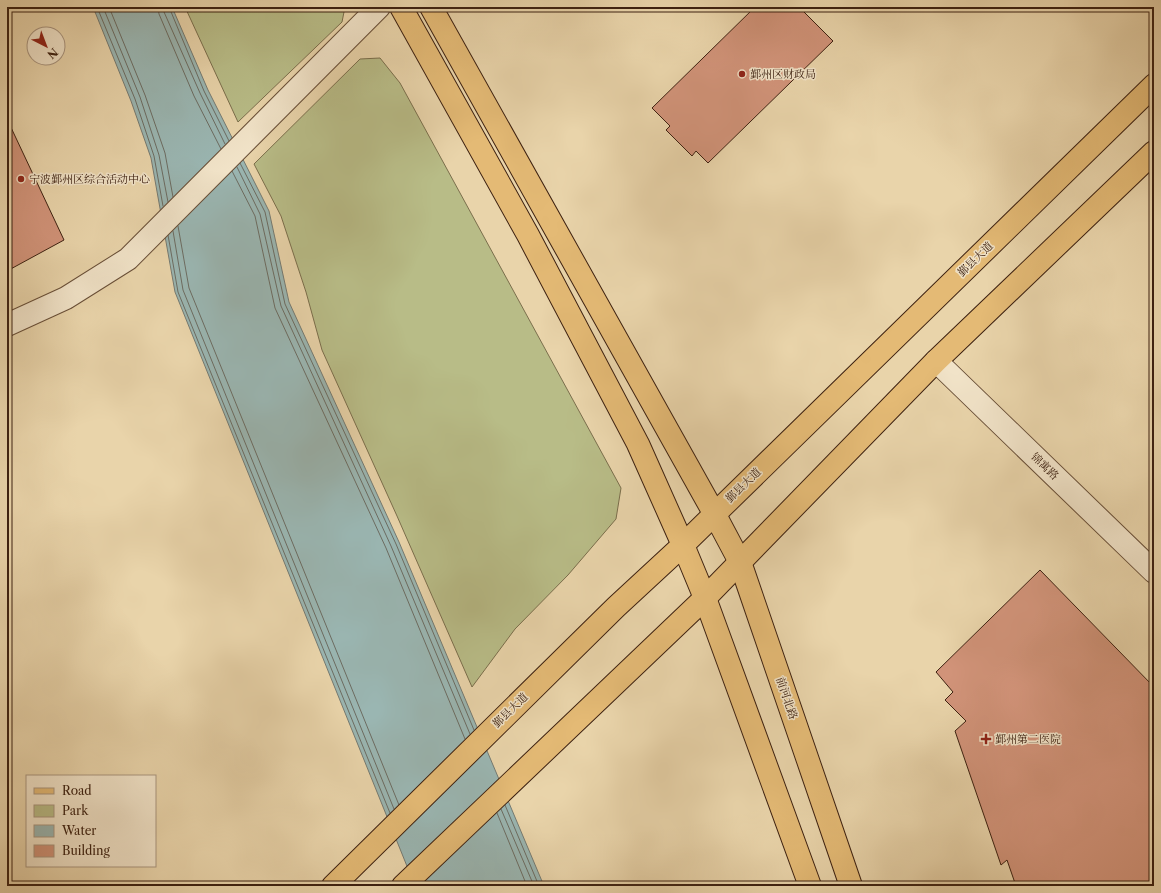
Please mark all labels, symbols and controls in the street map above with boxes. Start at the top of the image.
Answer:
north arrow [26,26,66,66]
text: N [44,45,61,62]
place label: 鄞州区财政局 [750,67,816,81]
marker: 鄞州区财政局 [737,69,747,79]
place label: 宁波鄞州区综合活动中心 [29,172,150,186]
marker: 宁波鄞州区综合活动中心 [16,174,26,184]
street label: 鄞县大道 [954,239,996,279]
street label: 锦寓路 [1028,450,1062,482]
street label: 鄞县大道 [722,465,764,505]
street label: 前河北路 [773,675,801,721]
street label: 鄞县大道 [489,690,531,730]
place label: 鄞州第二医院 [995,732,1061,746]
marker: 鄞州第二医院 [980,733,992,745]
legend [26,775,156,867]
text: Road [62,783,92,798]
text: Park [62,803,89,818]
text: Water [61,823,96,838]
text: Building [62,843,110,858]

